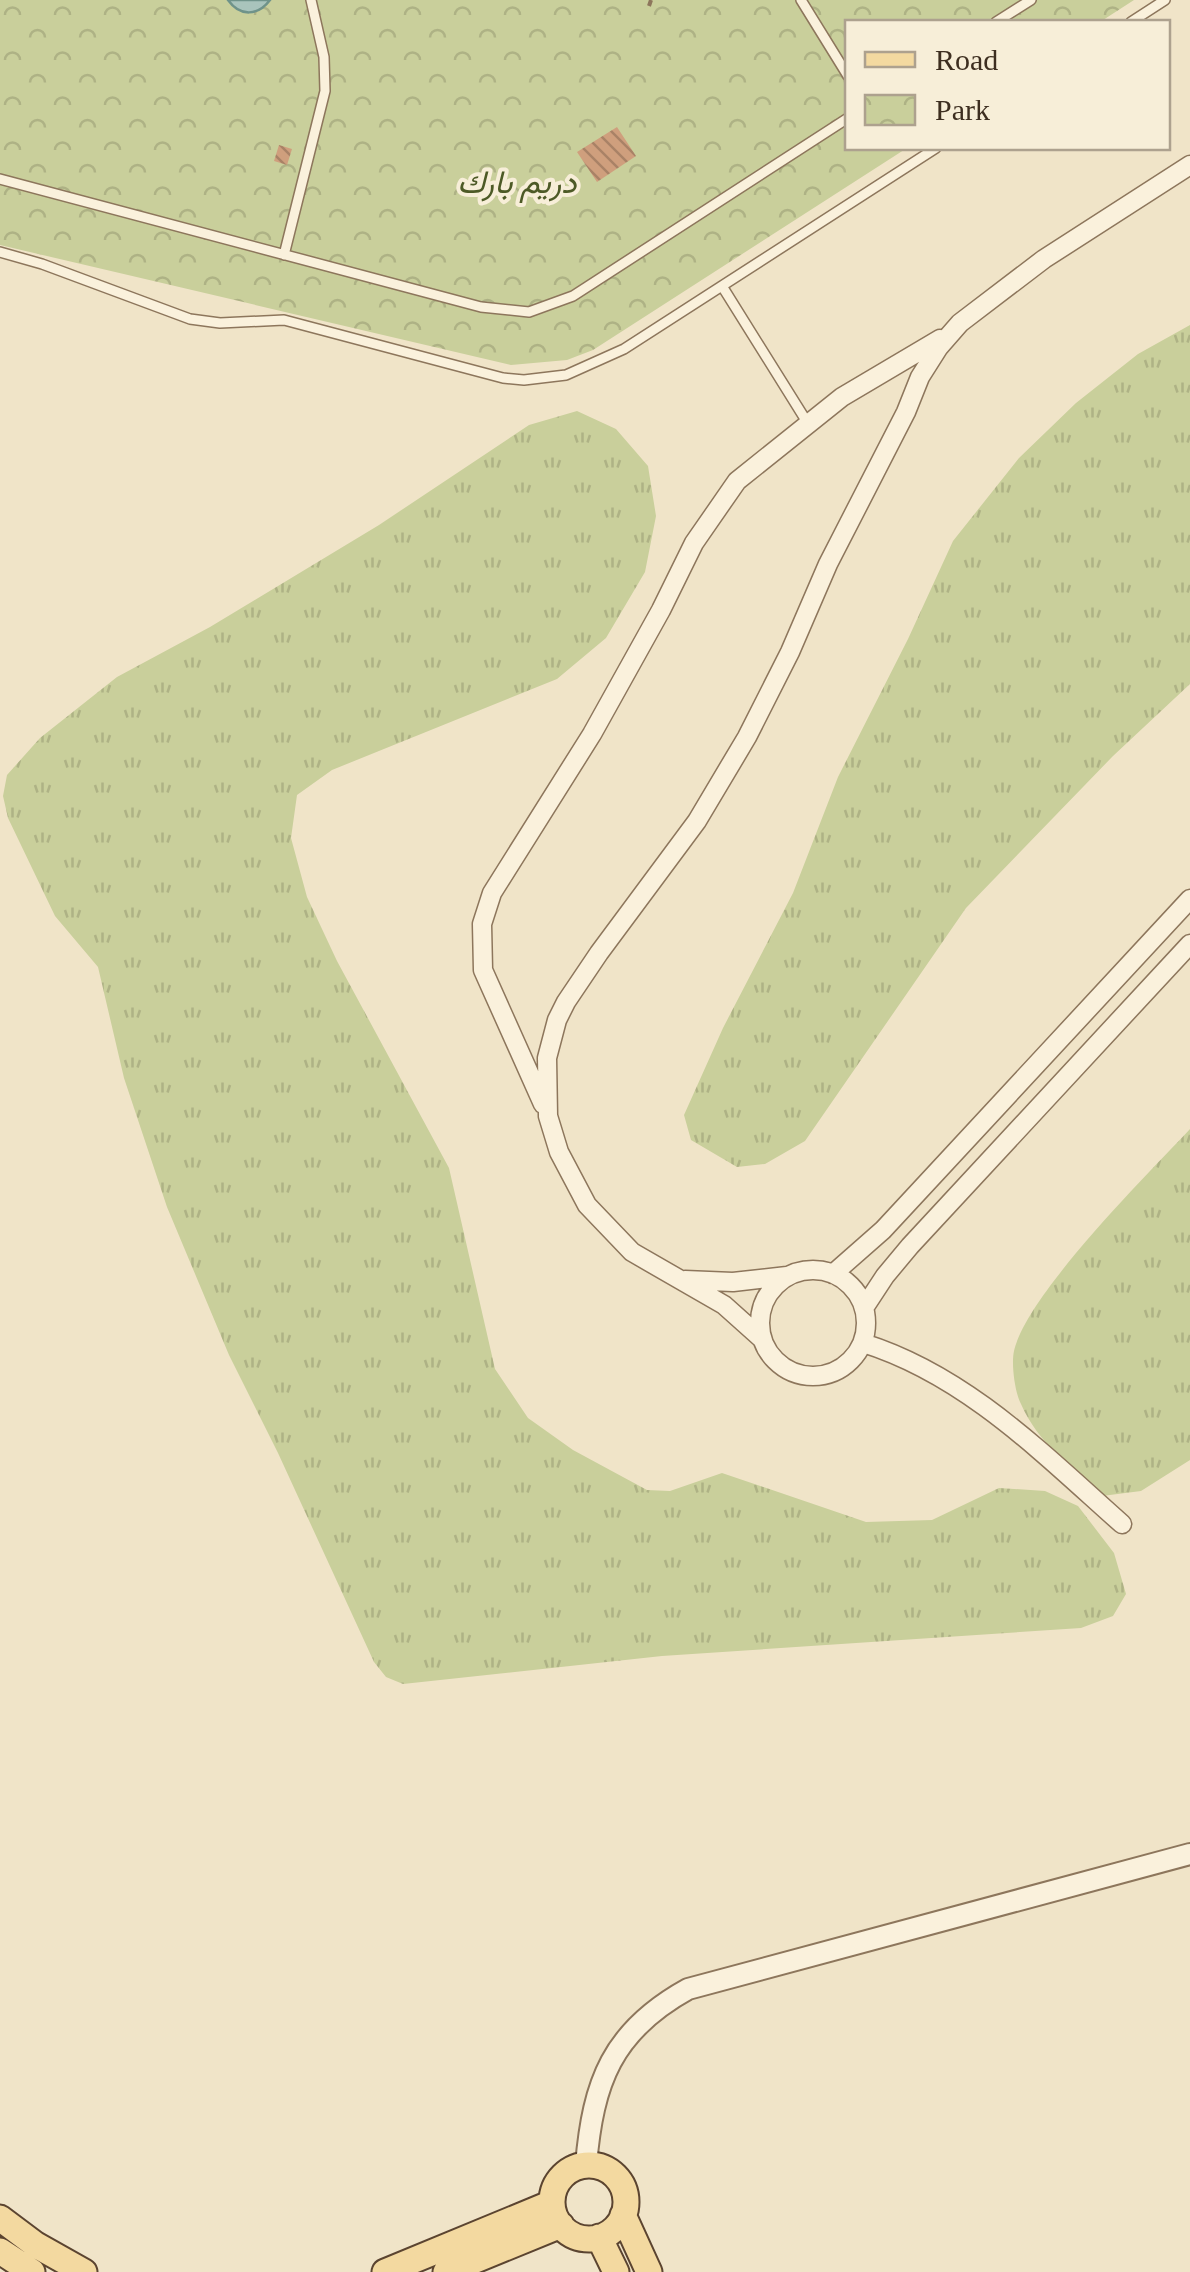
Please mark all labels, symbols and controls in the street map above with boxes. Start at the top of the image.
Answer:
legend [845,20,1170,150]
text: Road [935,43,998,76]
text: Park [935,93,990,126]
park label: دريم بارك [457,164,577,203]

